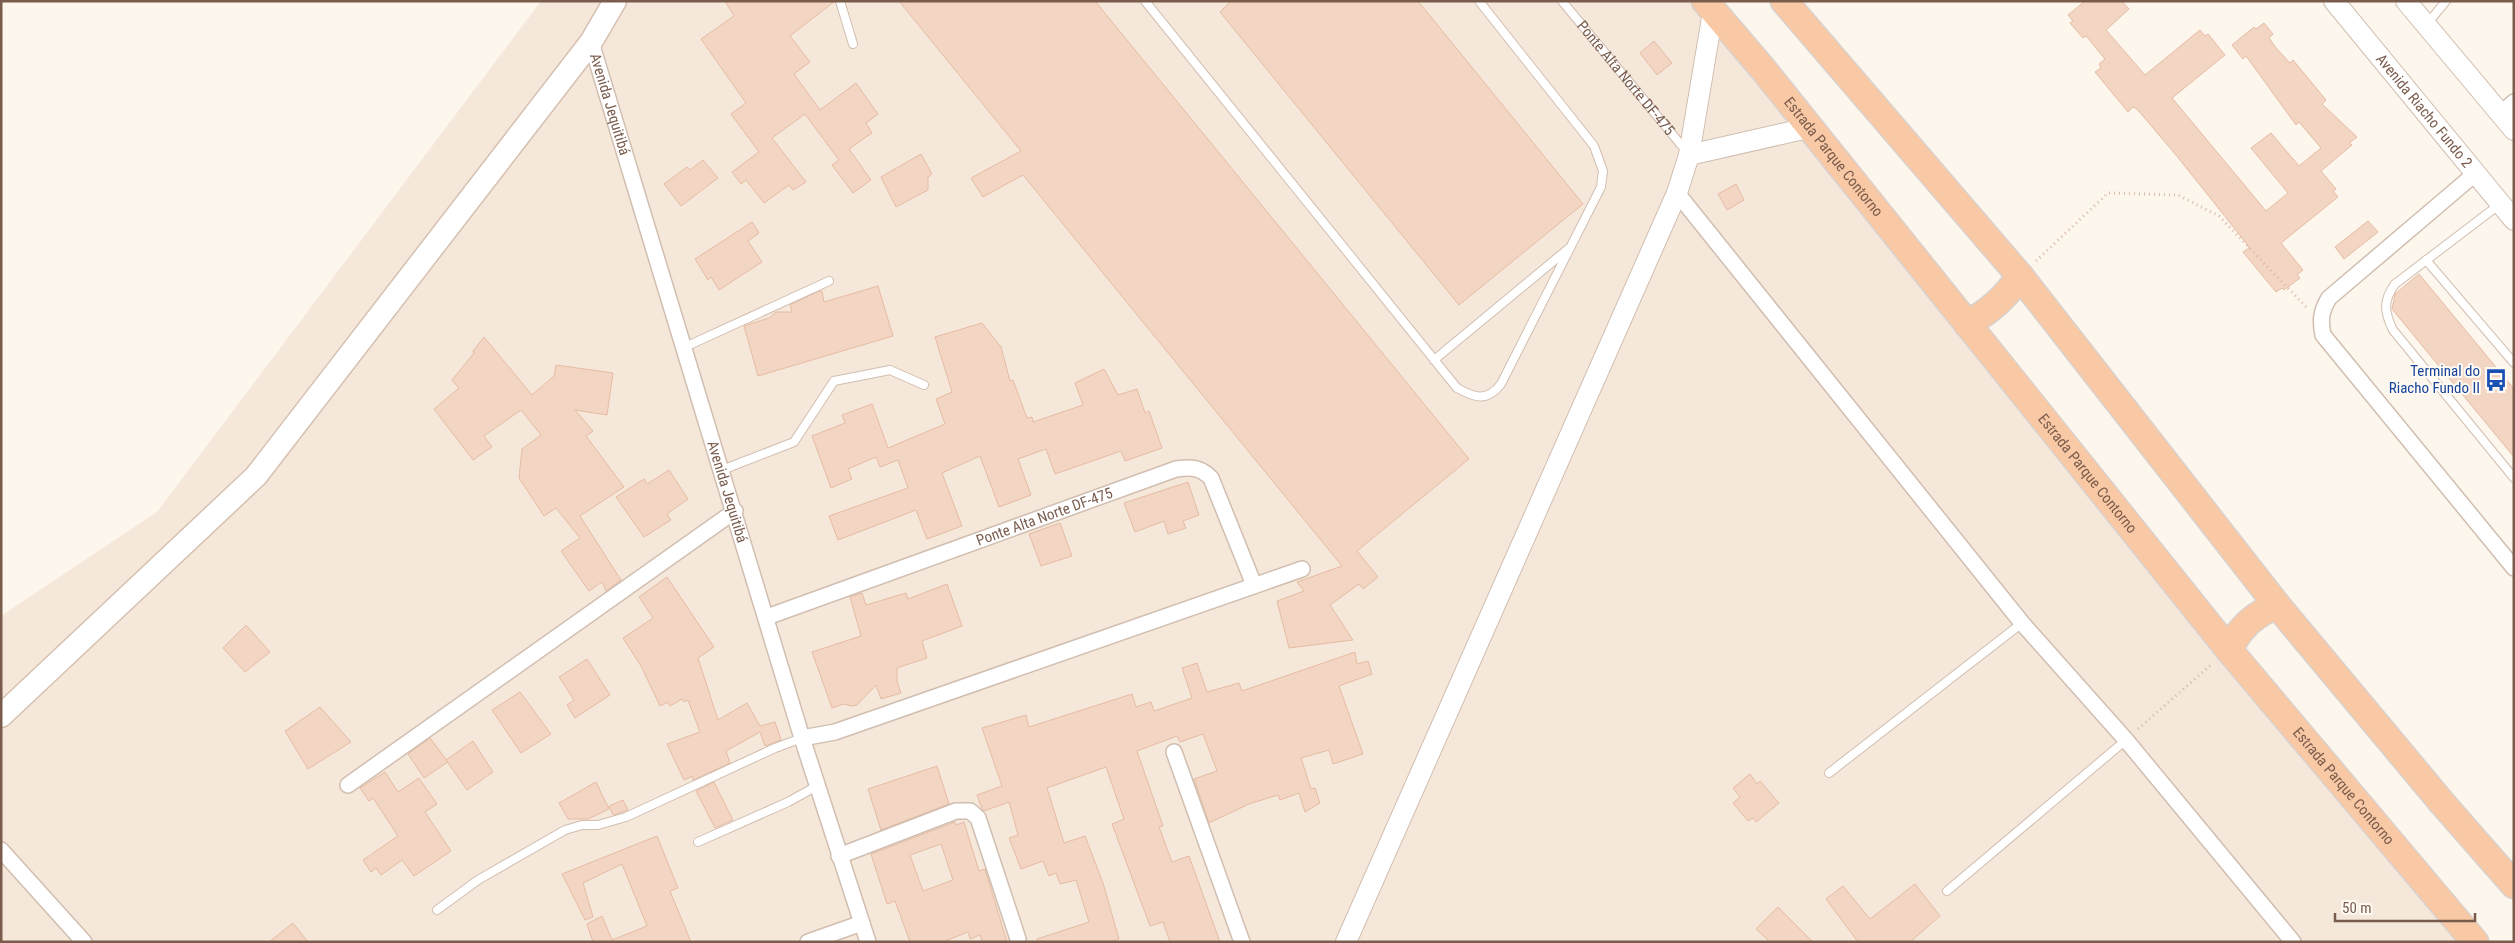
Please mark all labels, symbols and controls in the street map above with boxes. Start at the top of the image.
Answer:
street label: Ponte Alta Norte DF-475 [1573,17,1678,139]
street label: Avenida Riacho Fundo 2 [2372,50,2476,171]
street label: Avenida Jequitibá [586,51,634,157]
street label: Estrada Parque Contorno [1780,94,1887,220]
place label: Terminal do Riacho Fundo II [2389,362,2480,397]
bus stop icon: Terminal do Riacho Fundo II [2483,367,2509,393]
street label: Estrada Parque Contorno [2034,410,2141,537]
street label: Avenida Jequitibá [703,439,751,545]
street label: Ponte Alta Norte DF-475 [974,484,1115,550]
street label: Estrada Parque Contorno [2289,724,2398,848]
scale bar [2335,890,2475,922]
text: 50 m [2342,899,2372,917]

